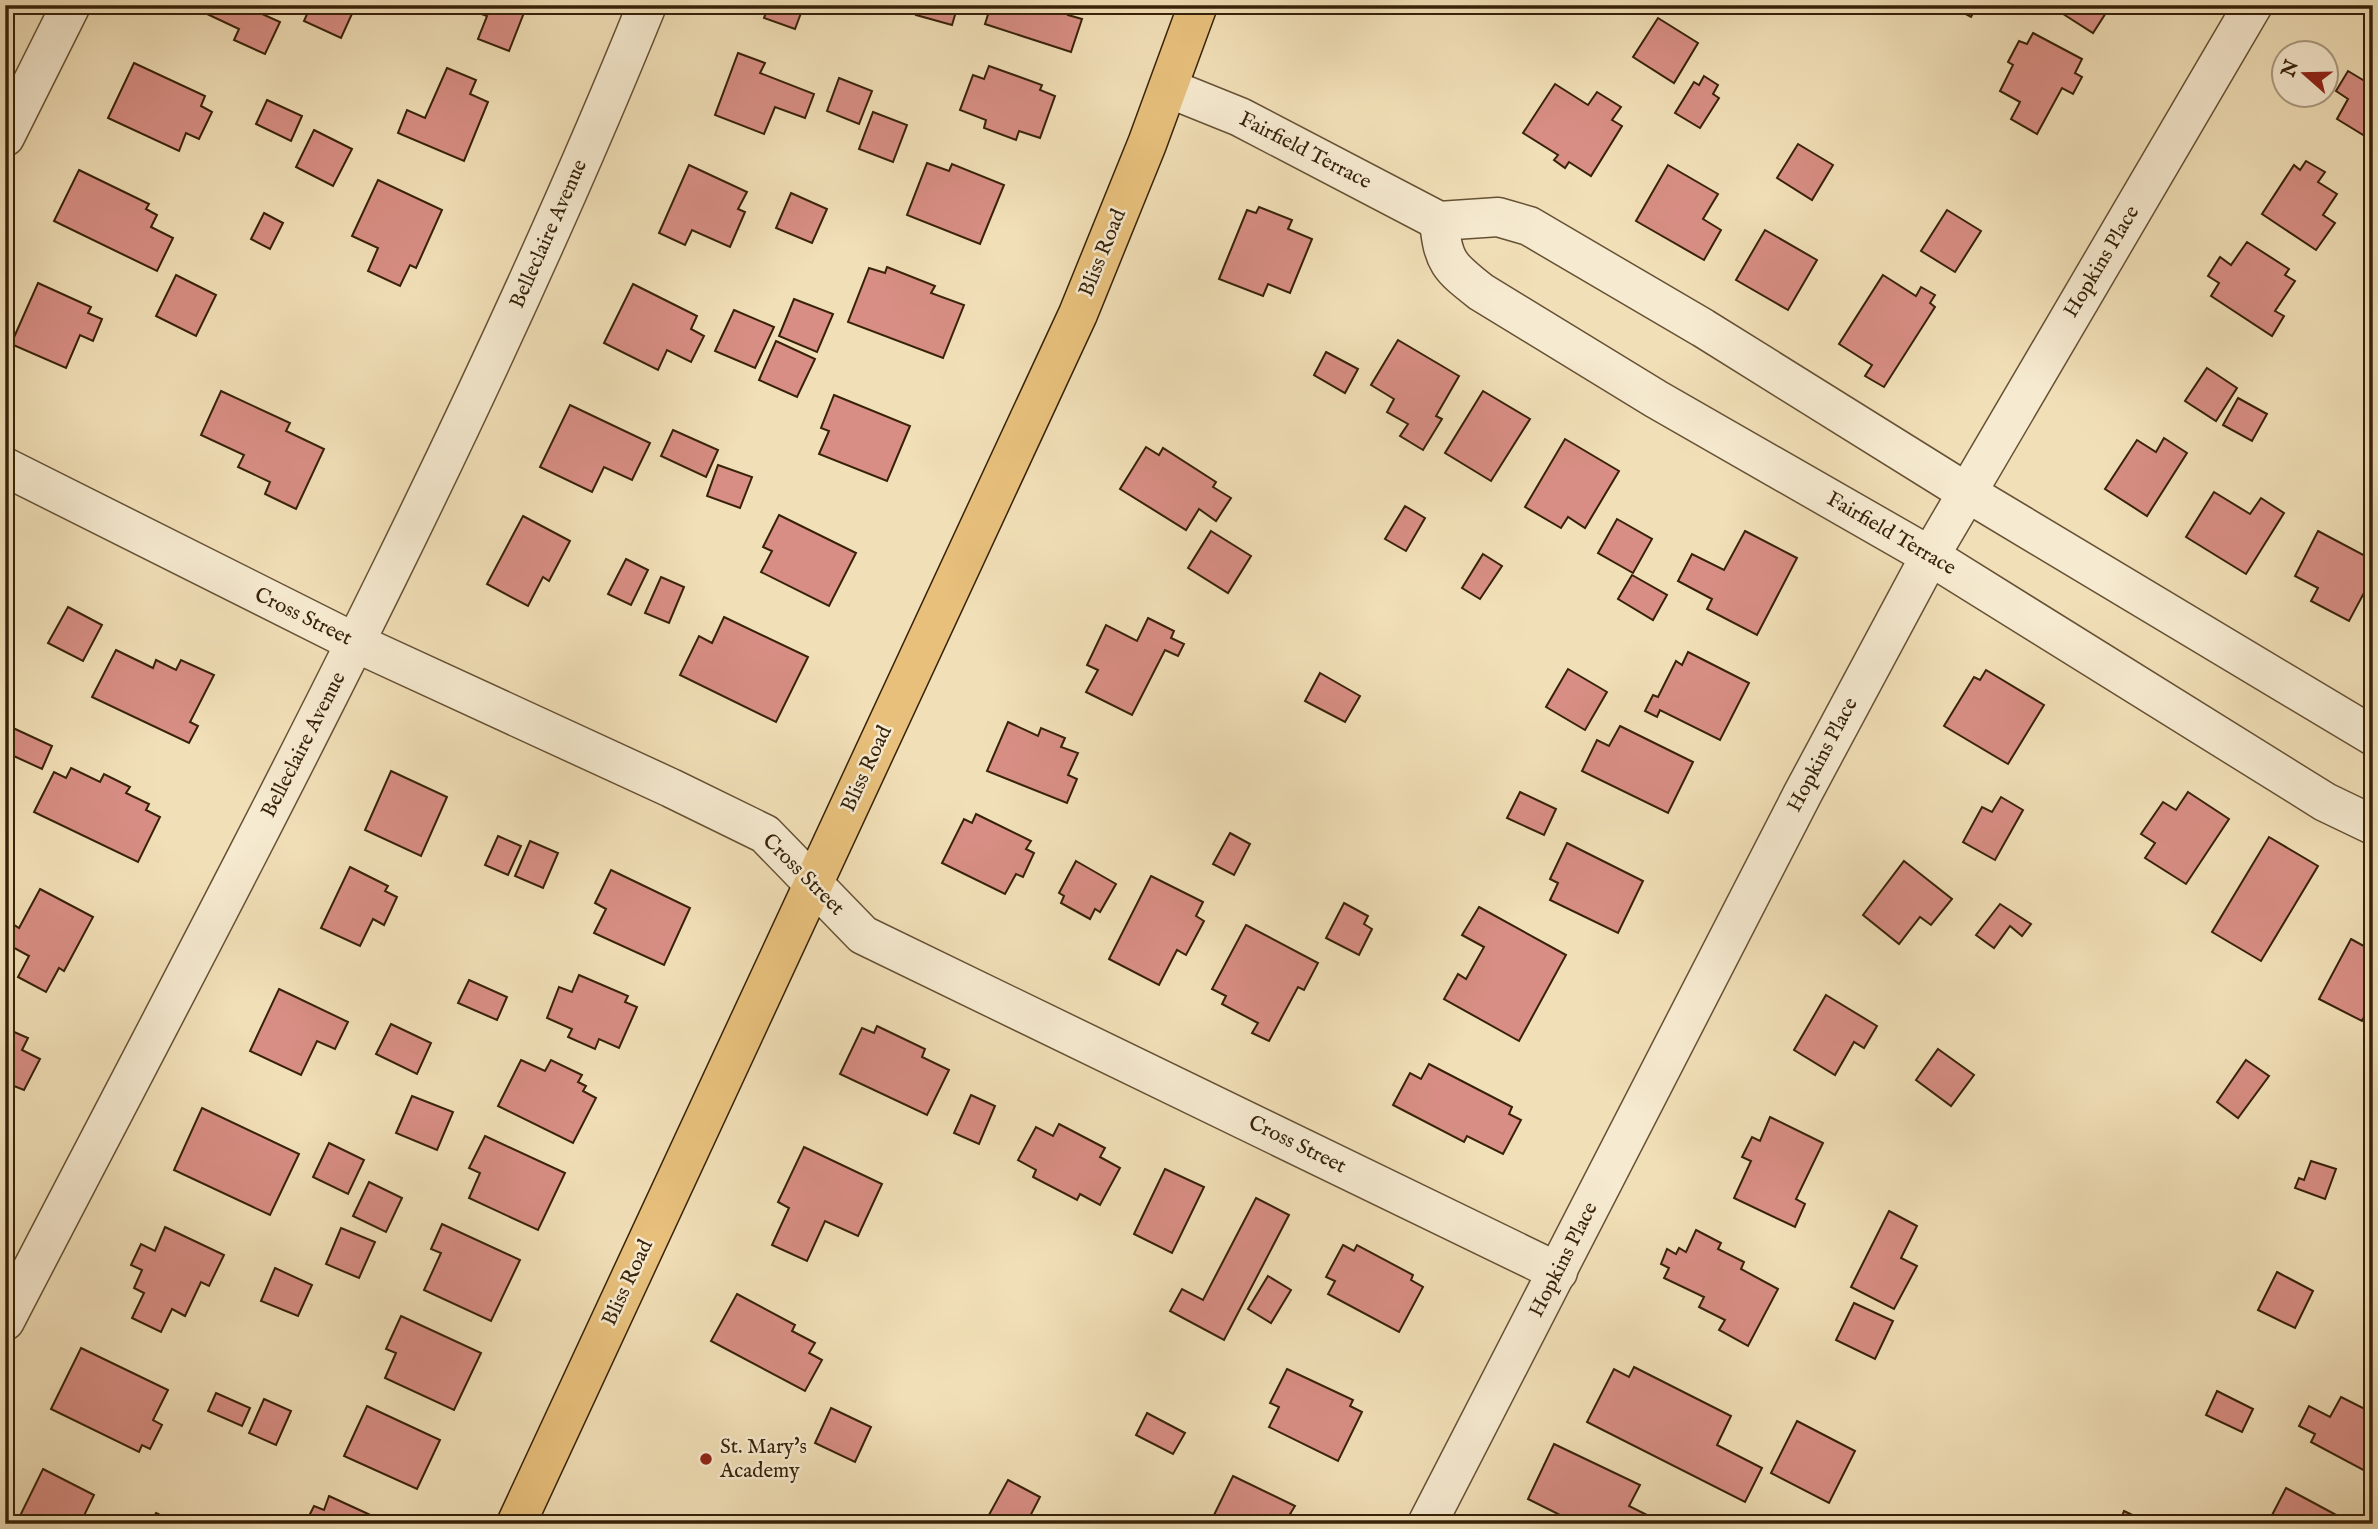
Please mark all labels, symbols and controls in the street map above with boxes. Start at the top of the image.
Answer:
north arrow [2270,38,2340,108]
text: N [2276,57,2305,82]
street label: Fairfield Terrace [1234,106,1376,196]
street label: Belleclaire Avenue [504,155,594,313]
street label: Hopkins Place [2058,201,2146,323]
street label: Bliss Road [1073,205,1133,301]
street label: Fairfield Terrace [1821,486,1961,582]
street label: Cross Street [250,582,356,652]
street label: Belleclaire Avenue [256,667,353,822]
street label: Hopkins Place [1782,693,1865,817]
street label: Bliss Road [835,721,899,816]
street label: Cross Street [756,828,850,922]
street label: Cross Street [1244,1110,1350,1180]
street label: Hopkins Place [1523,1197,1605,1322]
street label: Bliss Road [596,1235,660,1330]
place label: St. Mary's Academy [719,1434,807,1485]
marker: St. Mary's Academy [698,1451,714,1467]

